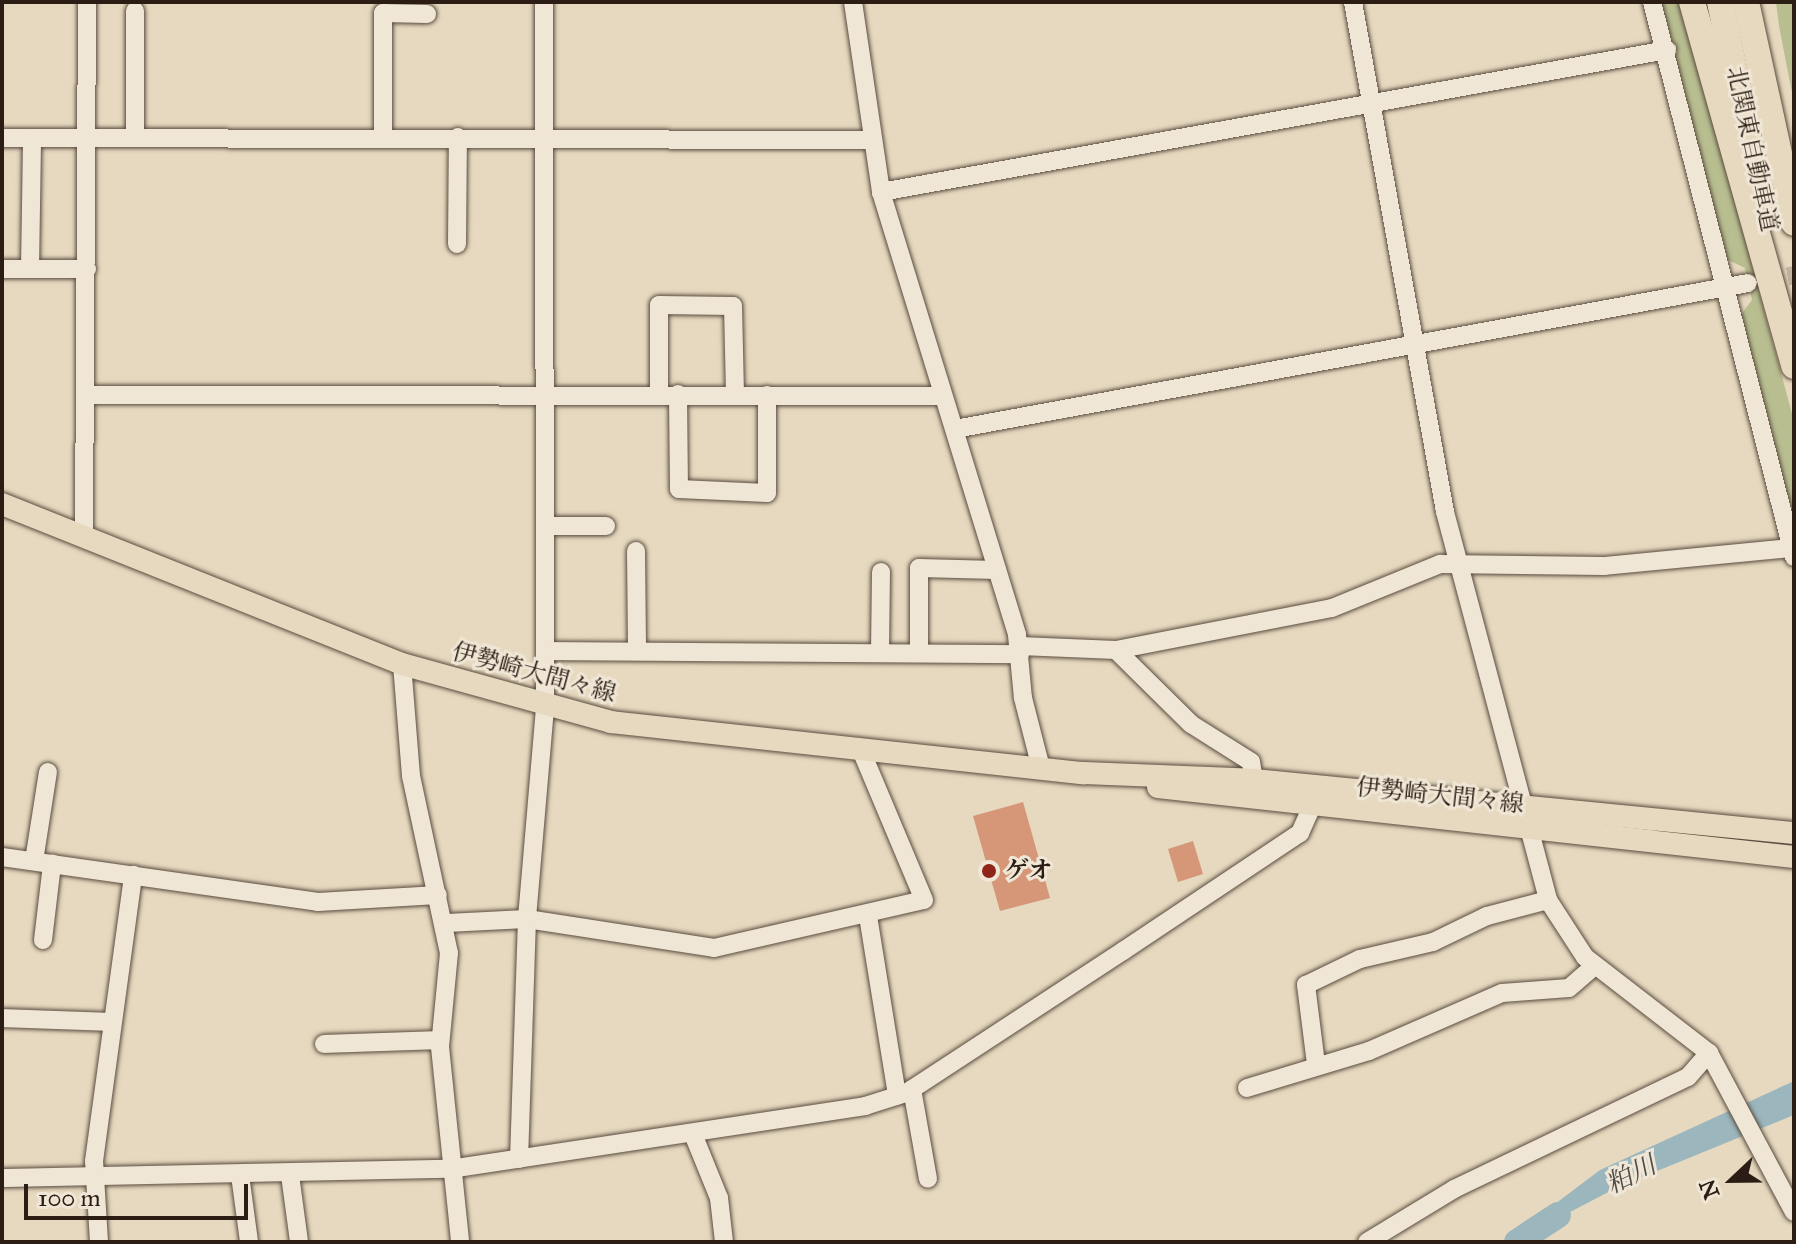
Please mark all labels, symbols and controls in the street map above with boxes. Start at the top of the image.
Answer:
street label: 北関東自動車道 [1720,64,1784,234]
street label: 伊勢崎大間々線 [449,637,619,709]
street label: 伊勢崎大間々線 [1355,773,1525,819]
place label: ゲオ [1005,857,1053,885]
marker: ゲオ [980,862,998,880]
north arrow [1692,1140,1772,1220]
water label: 粕川 [1601,1150,1661,1200]
scale bar [28,1168,252,1218]
text: N [1693,1175,1725,1203]
text: 100 m [38,1183,101,1213]

